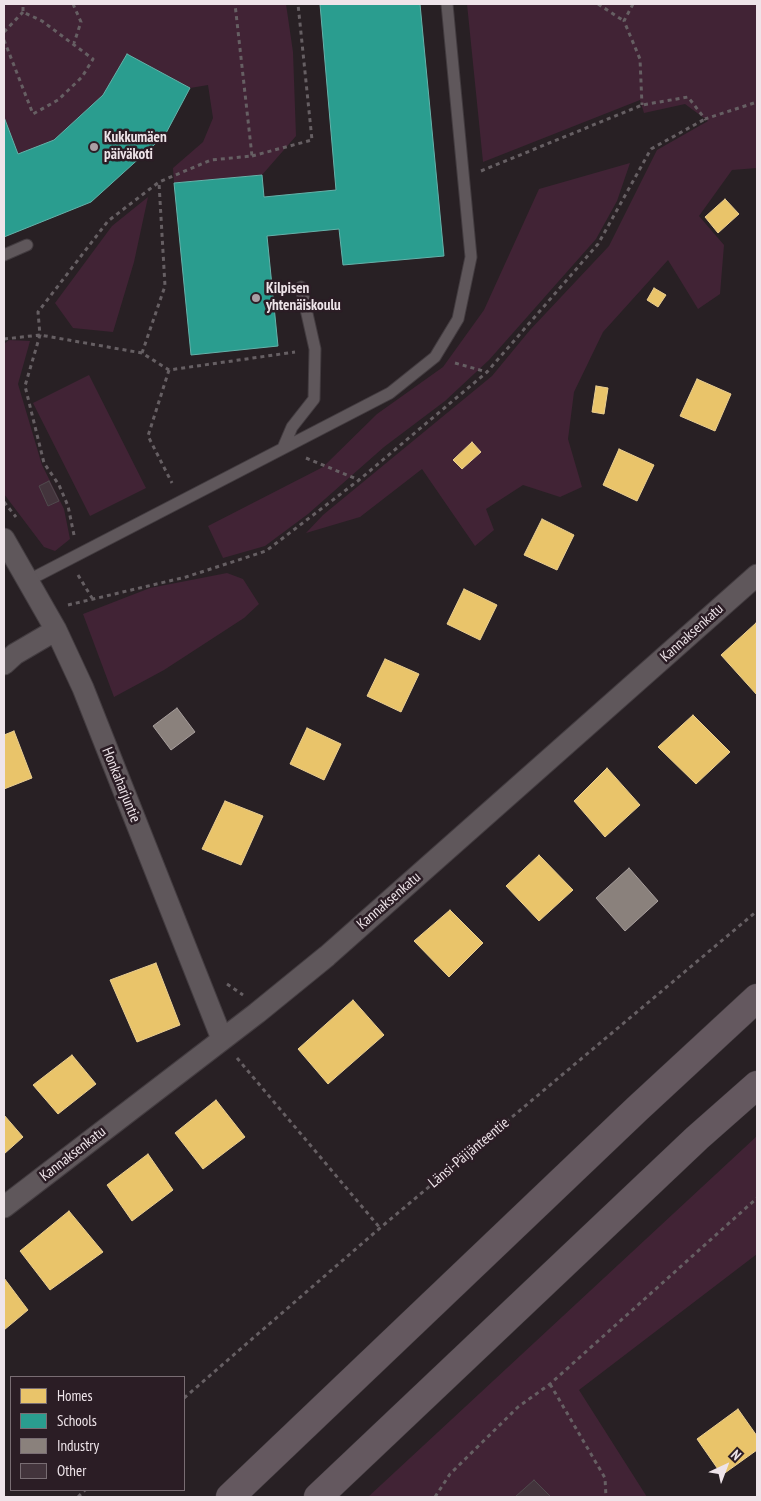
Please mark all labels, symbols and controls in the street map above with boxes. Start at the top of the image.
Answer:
place label: Kukkumäen päiväkoti [104,129,167,164]
marker: Kukkumäen päiväkoti [88,141,100,153]
place label: Kilpisen yhtenäiskoulu [266,280,341,315]
marker: Kilpisen yhtenäiskoulu [250,292,262,304]
street label: Kannaksenkatu [657,600,727,666]
street label: Honkaharjuntie [98,745,144,825]
street label: Kannaksenkatu [354,868,424,934]
street label: Länsi-Päijänteentie [425,1114,513,1192]
street label: Kannaksenkatu [37,1123,109,1185]
legend [10,1376,185,1491]
text: Homes [57,1386,93,1405]
text: Schools [57,1411,97,1430]
text: Industry [57,1436,99,1455]
north arrow [701,1441,751,1491]
text: N [727,1446,745,1464]
text: Other [57,1461,86,1480]

